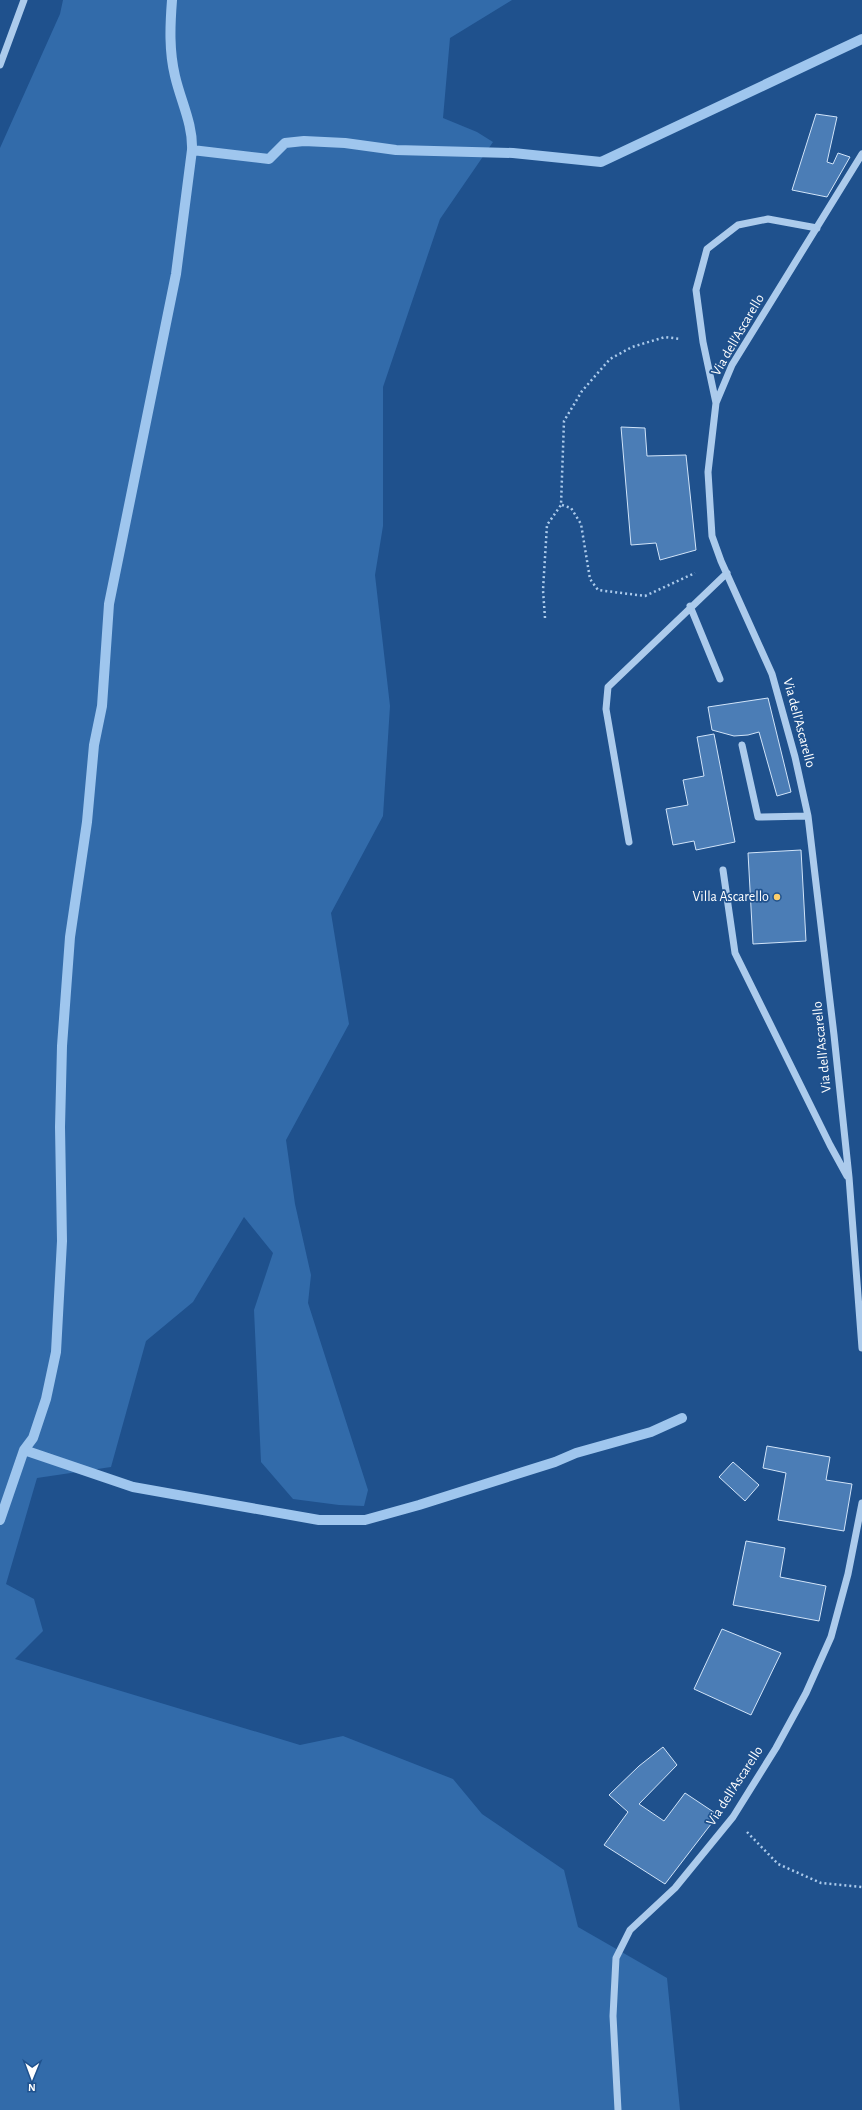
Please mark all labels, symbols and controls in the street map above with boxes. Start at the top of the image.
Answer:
street label: Via dell'Ascarello [709,292,767,378]
street label: Via dell'Ascarello [780,677,818,769]
place label: Villa Ascarello [692,890,769,904]
marker: Villa Ascarello [772,892,782,902]
street label: Via dell'Ascarello [810,1001,834,1093]
street label: Via dell'Ascarello [704,1744,766,1828]
north arrow [12,2058,52,2098]
text: N [28,2082,36,2093]

